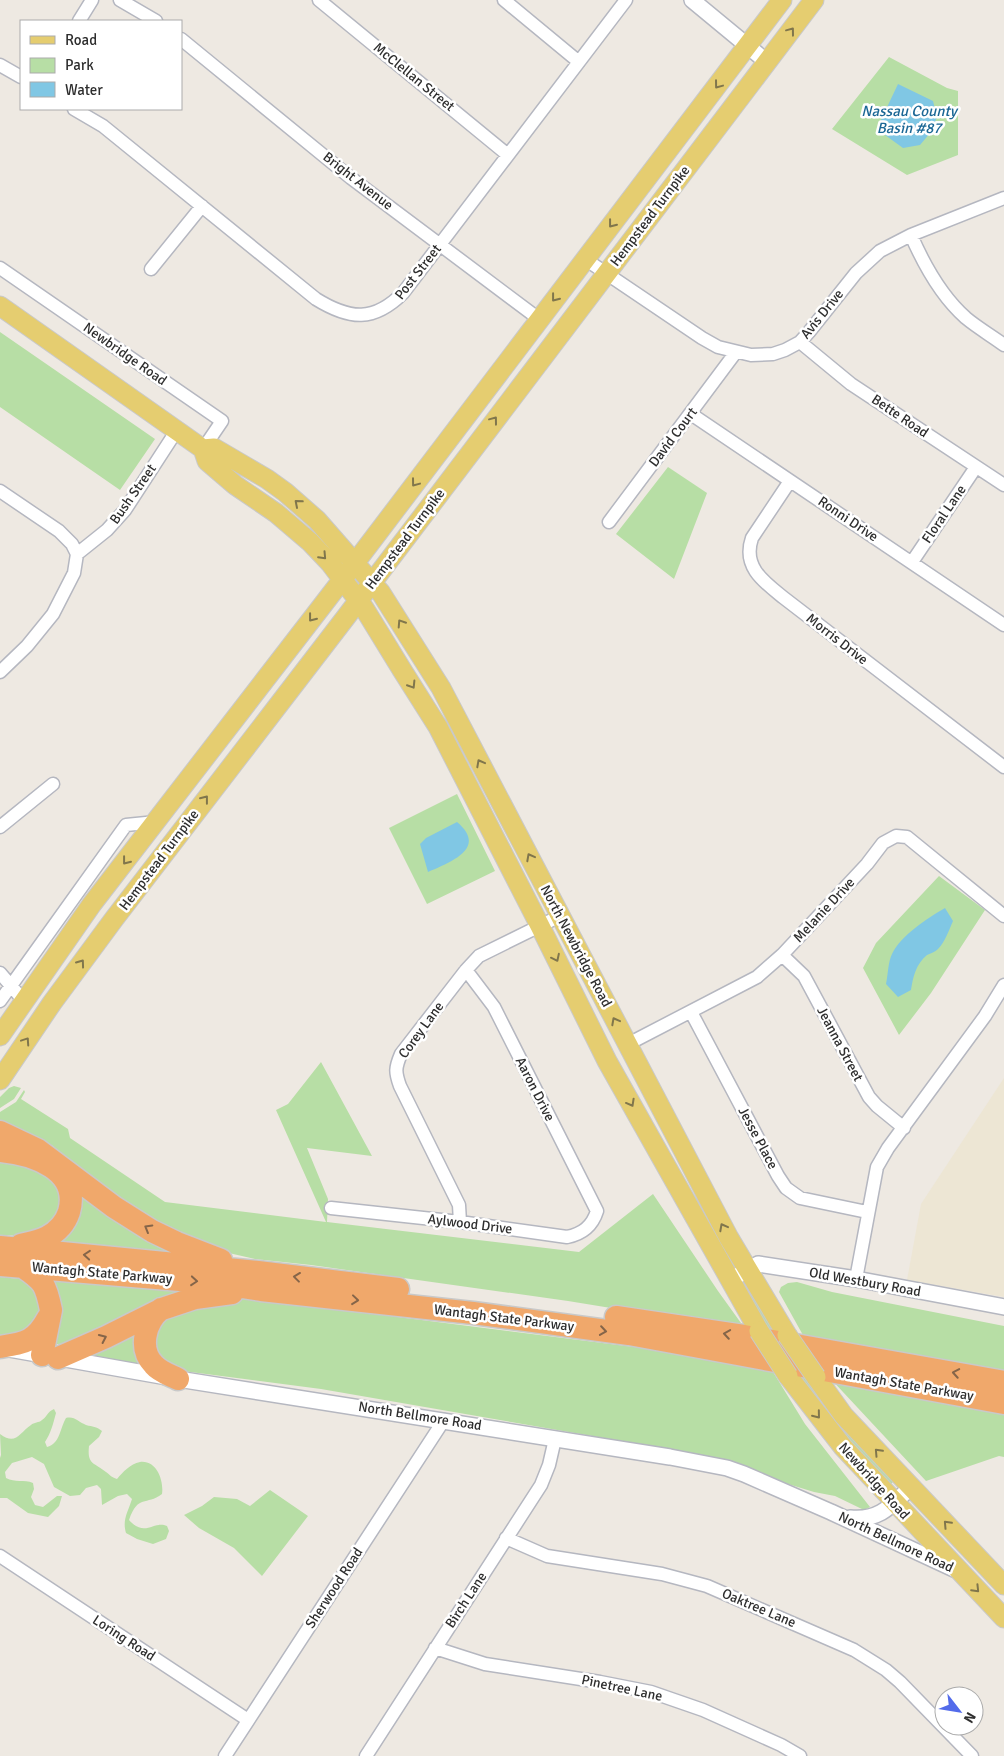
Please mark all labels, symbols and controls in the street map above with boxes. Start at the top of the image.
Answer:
legend [20,20,182,110]
one-way arrow [785,27,794,37]
text: Road [65,31,97,49]
street label: McClellan Street [370,39,458,115]
text: Park [65,56,94,74]
one-way arrow [715,79,723,88]
text: Water [65,81,103,99]
water label: Nassau County Basin #87 [861,102,959,137]
street label: Bright Avenue [320,148,396,214]
street label: Hempstead Turnpike [607,162,693,270]
one-way arrow [609,218,617,227]
street label: Post Street [391,241,445,303]
street label: Avis Drive [797,286,847,342]
one-way arrow [553,292,561,301]
street label: Newbridge Road [80,319,170,389]
street label: Bette Road [868,391,932,441]
street label: David Court [645,404,701,470]
one-way arrow [489,417,497,426]
street label: Bush Street [106,461,160,527]
one-way arrow [412,477,421,487]
street label: Floral Lane [918,482,970,546]
street label: Hempstead Turnpike [362,485,448,593]
street label: Ronni Drive [815,493,881,545]
one-way arrow [294,500,303,509]
one-way arrow [317,550,326,559]
street label: Morris Drive [803,610,871,668]
one-way arrow [310,612,318,621]
one-way arrow [397,620,407,629]
one-way arrow [405,679,415,688]
one-way arrow [476,759,486,768]
one-way arrow [200,796,208,805]
street label: Hempstead Turnpike [116,806,202,914]
one-way arrow [526,854,536,863]
one-way arrow [123,855,131,864]
street label: Melanie Drive [790,874,858,946]
street label: North Newbridge Road [537,882,615,1010]
one-way arrow [550,953,560,962]
one-way arrow [75,959,84,969]
street label: Corey Lane [395,998,447,1062]
street label: Jeanna Street [813,1004,867,1084]
one-way arrow [611,1017,621,1026]
one-way arrow [20,1038,29,1047]
street label: Aaron Drive [512,1054,558,1124]
one-way arrow [624,1098,634,1107]
street label: Jesse Place [734,1104,782,1172]
street label: Aylwood Drive [427,1210,513,1238]
one-way arrow [719,1223,729,1232]
one-way arrow [144,1224,153,1234]
one-way arrow [83,1250,91,1261]
street label: Wantagh State Parkway [31,1258,173,1288]
street label: Old Westbury Road [808,1264,922,1300]
one-way arrow [293,1272,301,1283]
one-way arrow [190,1275,198,1286]
one-way arrow [351,1294,359,1305]
street label: Wantagh State Parkway [433,1301,575,1335]
one-way arrow [599,1325,607,1336]
one-way arrow [723,1329,731,1339]
one-way arrow [98,1334,107,1345]
street label: Wantagh State Parkway [833,1363,975,1405]
one-way arrow [952,1369,960,1379]
street label: North Bellmore Road [357,1398,483,1434]
one-way arrow [811,1409,820,1418]
street label: Newbridge Road [835,1439,913,1523]
one-way arrow [875,1448,884,1457]
street label: North Bellmore Road [836,1508,956,1576]
one-way arrow [943,1521,952,1530]
street label: Sherwood Road [302,1544,366,1632]
street label: Birch Lane [442,1569,490,1631]
one-way arrow [970,1583,979,1592]
street label: Oaktree Lane [719,1585,799,1631]
street label: Loring Road [89,1611,159,1665]
street label: Pinetree Lane [580,1671,664,1705]
north arrow [934,1686,984,1736]
text: N [960,1709,980,1726]

